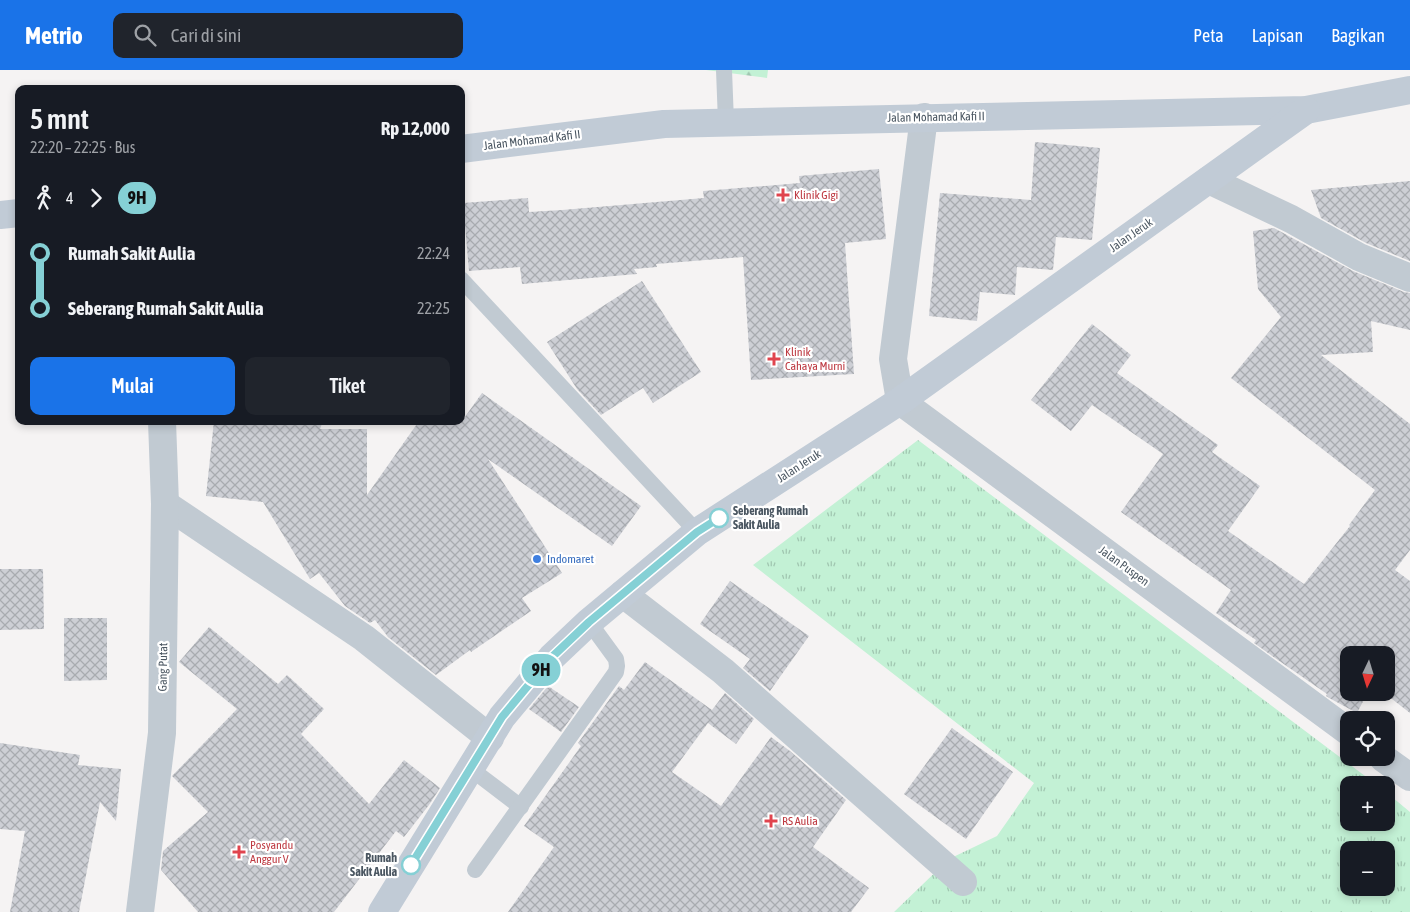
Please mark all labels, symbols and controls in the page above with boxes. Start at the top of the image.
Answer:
search box [113,13,463,58]
icon: search [131,21,159,49]
text: Metrio [25,22,83,49]
text: Cari di sini [171,24,241,46]
text: Peta [1193,25,1224,46]
text: Lapisan [1252,25,1303,46]
text: Bagikan [1331,25,1385,46]
text: 5 mnt [30,103,89,135]
street label: Jalan Mohamad Kafi II [887,109,985,125]
text: Rp 12,000 [381,117,450,139]
street label: Jalan Mohamad Kafi II [483,127,581,153]
text: 22:20 – 22:25 · Bus [30,138,135,156]
icon: walk [30,184,58,212]
icon: forward [82,184,110,212]
text: 9H [128,187,146,208]
marker: Klinik Gigi [776,188,790,202]
place label: Klinik Gigi [794,188,838,202]
text: 4 [66,189,74,207]
street label: Jalan Jeruk [1107,215,1156,255]
text: Rumah Sakit Aulia [68,242,195,264]
text: 22:24 [417,244,450,262]
text: Seberang Rumah Sakit Aulia [68,297,264,319]
text: 22:25 [417,299,450,317]
place label: Klinik Cahaya Murni [785,345,845,373]
marker: Klinik Cahaya Murni [767,352,781,366]
button: Mulai [30,357,235,415]
button: Tiket [245,357,450,415]
street label: Jalan Jeruk [774,446,824,485]
place label: Seberang Rumah Sakit Aulia [733,504,808,532]
marker: Seberang Rumah Sakit Aulia [709,508,729,528]
street label: Jalan Puspen [1096,543,1152,589]
place label: Indomaret [547,552,594,566]
marker: Indomaret [531,553,543,565]
street label: Gang Putat [156,642,170,691]
north arrow [1340,646,1395,701]
map controls [1340,646,1395,896]
line badge: 9H [518,654,564,686]
text: 9H [532,659,550,680]
button: locate [1340,711,1395,766]
button: + [1340,776,1395,831]
marker: RS Aulia [764,814,778,828]
place label: RS Aulia [782,814,818,828]
place label: Posyandu Anggur V [250,838,294,866]
button: − [1340,841,1395,896]
marker: Posyandu Anggur V [232,845,246,859]
place label: Rumah Sakit Aulia [350,851,397,879]
marker: Rumah Sakit Aulia [401,855,421,875]

